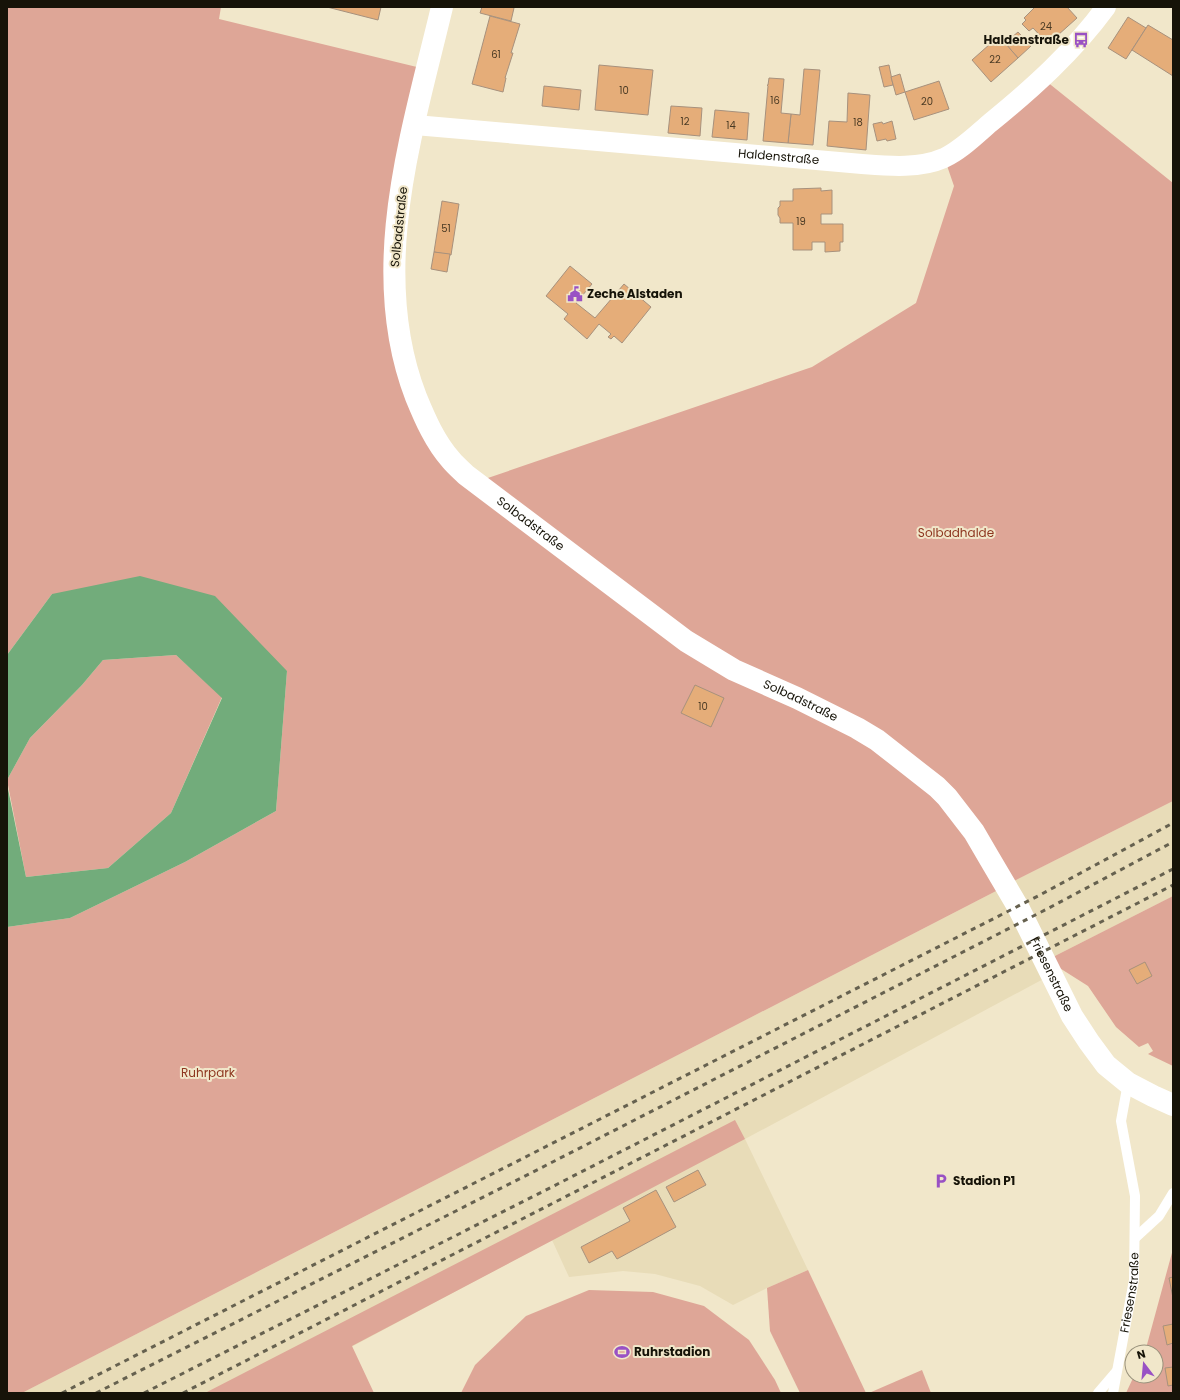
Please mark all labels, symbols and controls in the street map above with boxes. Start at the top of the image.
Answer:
house number: 24 [1040,19,1052,34]
place label: Haldenstraße [984,31,1070,48]
bus stop icon: Haldenstraße [1072,31,1090,49]
house number: 61 [491,47,501,62]
house number: 22 [989,52,1001,67]
house number: 10 [619,83,629,98]
house number: 16 [770,93,780,108]
house number: 20 [921,94,933,109]
house number: 12 [681,114,690,129]
house number: 18 [853,115,863,130]
house number: 14 [726,118,736,133]
street label: Haldenstraße [737,144,820,168]
street label: Solbadstraße [386,186,411,268]
house number: 19 [796,214,806,229]
house number: 51 [441,221,451,236]
public building icon: Zeche Alstaden [566,285,584,303]
place label: Zeche Alstaden [587,285,683,302]
street label: Solbadstraße [493,492,568,554]
park label: Solbadhalde [918,524,994,541]
street label: Solbadstraße [761,675,841,725]
house number: 10 [698,699,708,714]
street label: Friesenstraße [1026,934,1078,1014]
park label: Ruhrpark [181,1064,236,1081]
parking icon: Stadion P1 [932,1172,950,1190]
place label: Stadion P1 [953,1172,1015,1189]
street label: Friesenstraße [1115,1252,1142,1334]
sports icon: Ruhrstadion [613,1343,631,1361]
place label: Ruhrstadion [634,1343,710,1360]
north arrow [1124,1344,1164,1384]
text: N [1135,1346,1147,1363]

